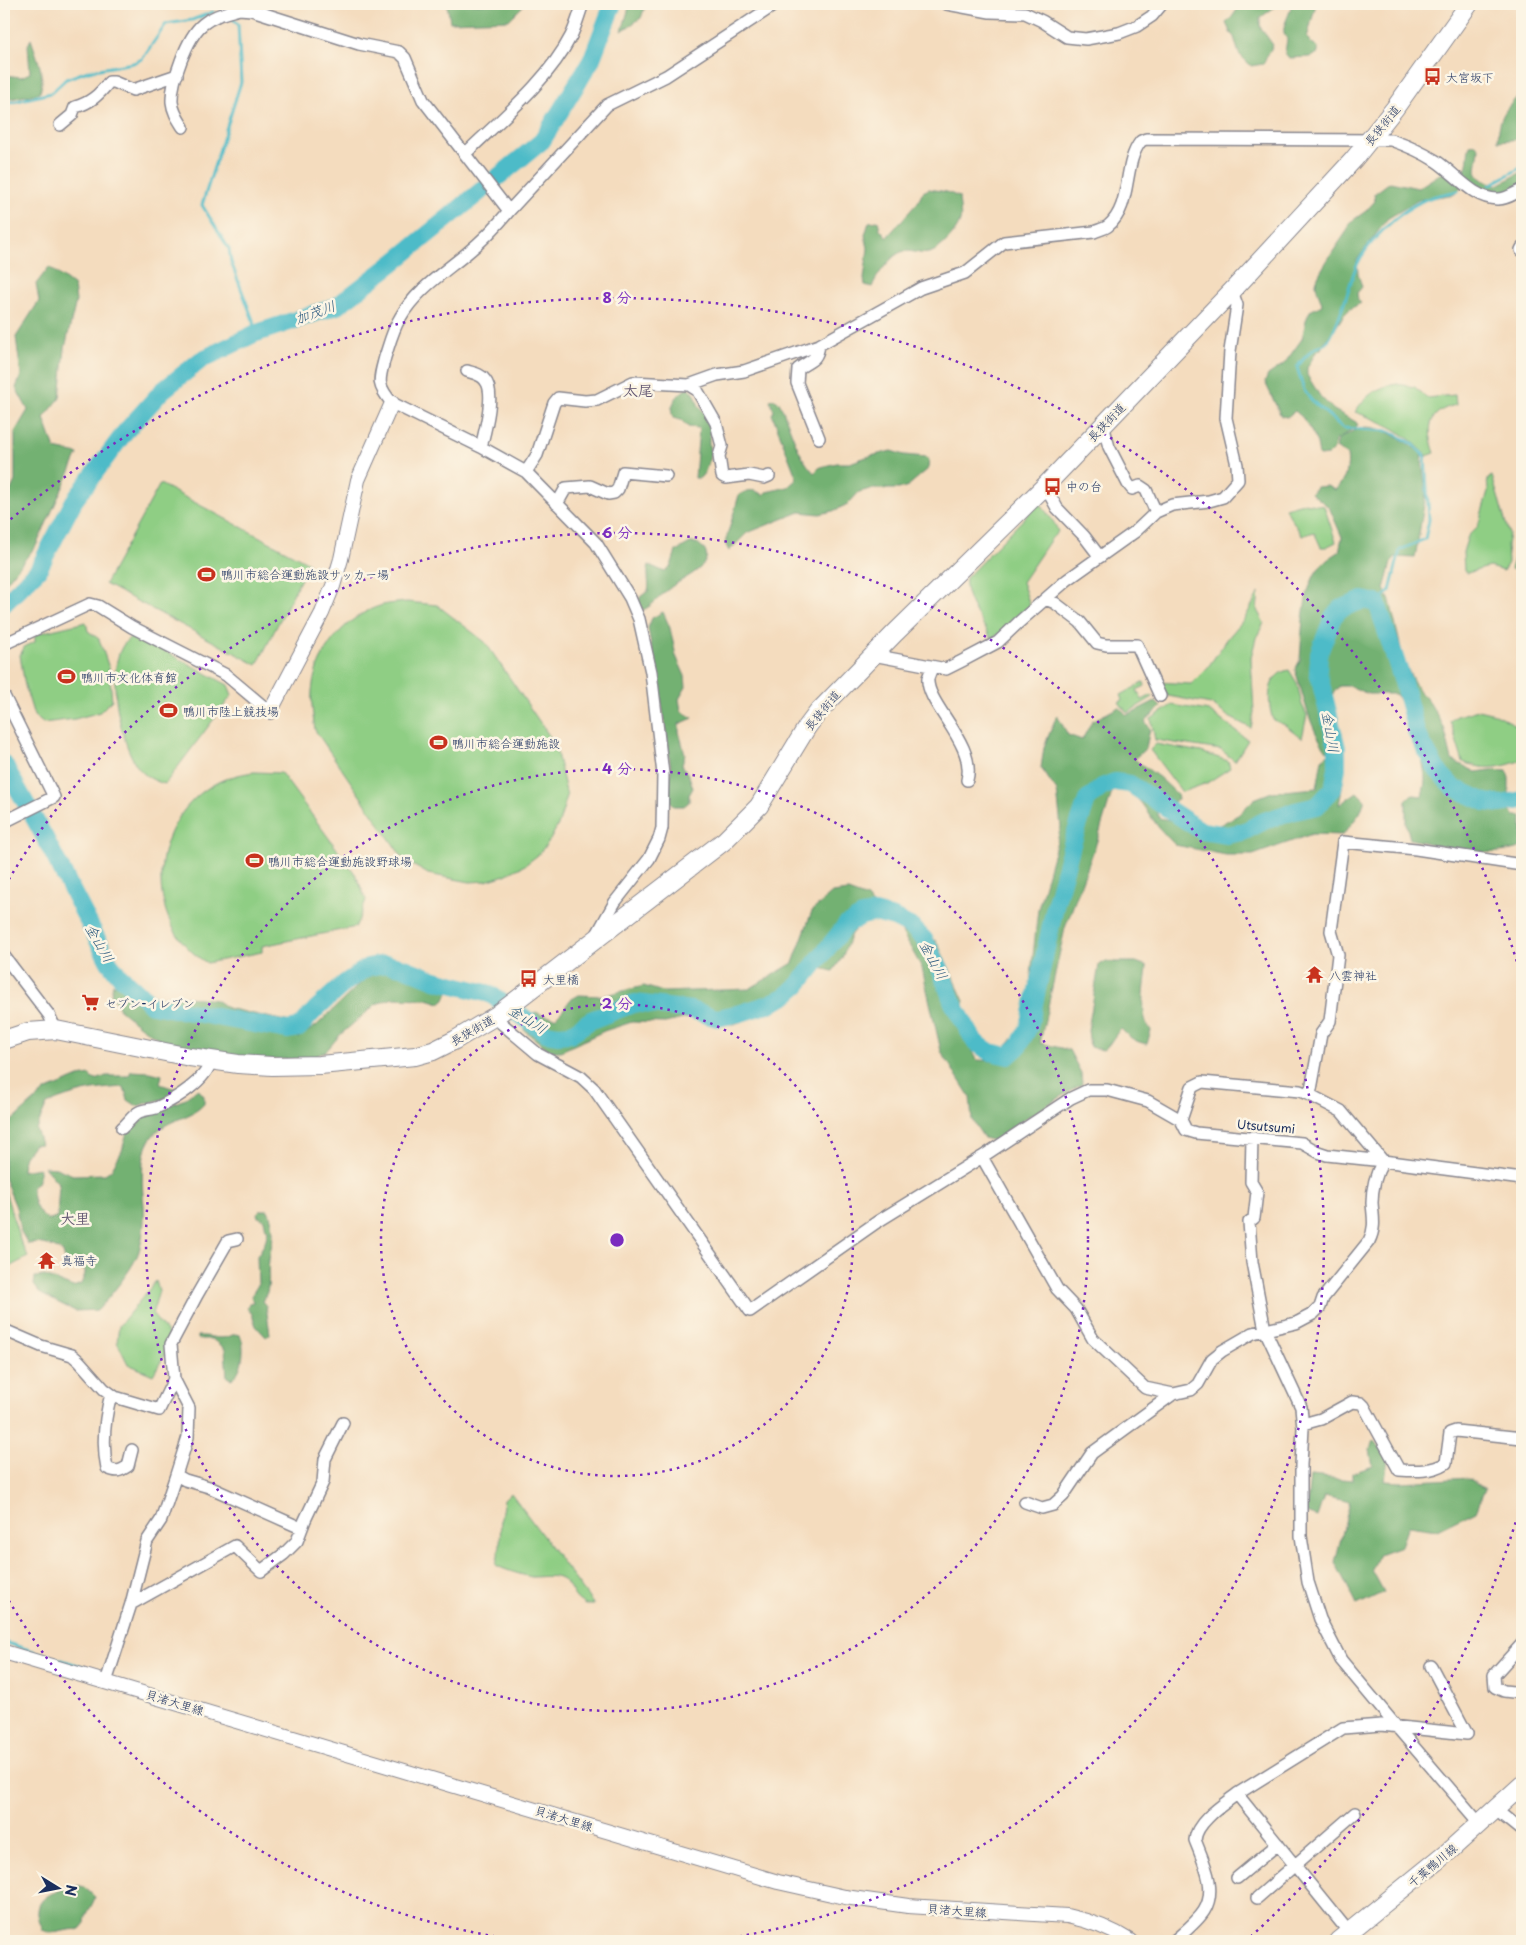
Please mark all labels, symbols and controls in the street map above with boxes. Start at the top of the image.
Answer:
bus stop icon: 大宮坂下 [1422,67,1442,87]
place label: 大宮坂下 [1446,68,1494,86]
street label: 長狭街道 [1360,101,1404,149]
text: 8 分 [602,285,632,308]
water label: 加茂川 [292,295,338,329]
district label: 太尾 [623,378,653,401]
street label: 長狭街道 [1083,398,1129,446]
bus stop icon: 中の台 [1042,476,1062,496]
place label: 中の台 [1066,477,1102,495]
text: 6 分 [602,520,632,543]
sports icon: 鴨川市総合運動施設サッカー場 [197,564,217,584]
place label: 鴨川市総合運動施設サッカー場 [221,565,389,583]
sports icon: 鴨川市文化体育館 [57,667,77,687]
place label: 鴨川市文化体育館 [81,668,177,686]
street label: 長狭街道 [800,686,844,734]
sports icon: 鴨川市陸上競技場 [159,701,179,721]
place label: 鴨川市陸上競技場 [183,702,279,720]
water label: 金山川 [1317,709,1345,755]
sports icon: 鴨川市総合運動施設 [428,733,448,753]
place label: 鴨川市総合運動施設 [452,734,560,752]
text: 4 分 [602,756,632,779]
sports icon: 鴨川市総合運動施設野球場 [244,851,264,871]
place label: 鴨川市総合運動施設野球場 [268,852,412,870]
water label: 金山川 [80,920,120,966]
water label: 金山川 [915,937,953,983]
temple icon: 八雲神社 [1305,965,1325,985]
place label: 八雲神社 [1329,966,1377,984]
bus stop icon: 大里橋 [519,969,539,989]
place label: 大里橋 [543,970,579,988]
text: 2 分 [602,991,632,1014]
supermarket icon: セブン-イレブン [81,993,101,1013]
place label: セブン-イレブン [105,994,195,1012]
water label: 金山川 [505,999,551,1039]
street label: 長狭街道 [447,1010,497,1050]
street label: Utsutsumi [1236,1114,1296,1138]
district label: 大里 [60,1206,90,1229]
centre of rings [608,1231,626,1249]
temple icon: 真福寺 [37,1250,57,1270]
place label: 真福寺 [61,1251,97,1269]
street label: 貝渚大里線 [144,1685,206,1719]
street label: 貝渚大里線 [533,1801,595,1835]
street label: 千葉鴨川線 [1403,1839,1461,1891]
north arrow [32,1862,82,1912]
text: N [60,1883,83,1898]
street label: 貝渚大里線 [926,1899,988,1921]

